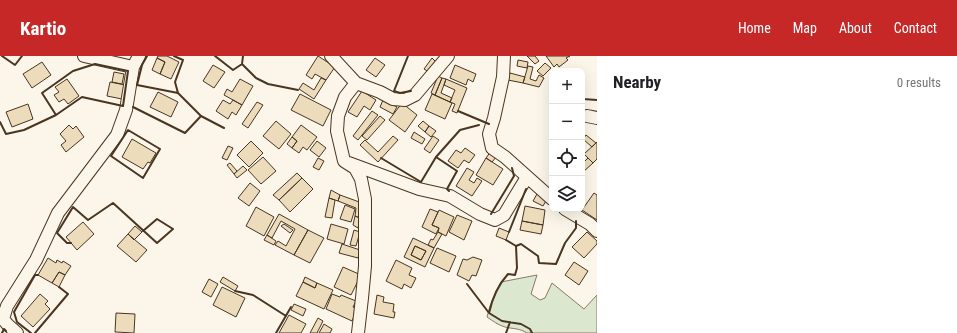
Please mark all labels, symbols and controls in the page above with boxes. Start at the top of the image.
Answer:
text: Kartio [20,17,66,40]
text: Home [738,20,771,36]
text: Map [793,20,817,36]
text: About [839,20,872,36]
text: Contact [894,20,937,36]
map controls [549,68,585,212]
button: + [549,68,585,104]
text: Nearby [613,72,661,92]
text: 0 results [897,75,941,90]
button: − [549,104,585,140]
button: locate [549,140,585,176]
button: layers [549,176,585,212]

